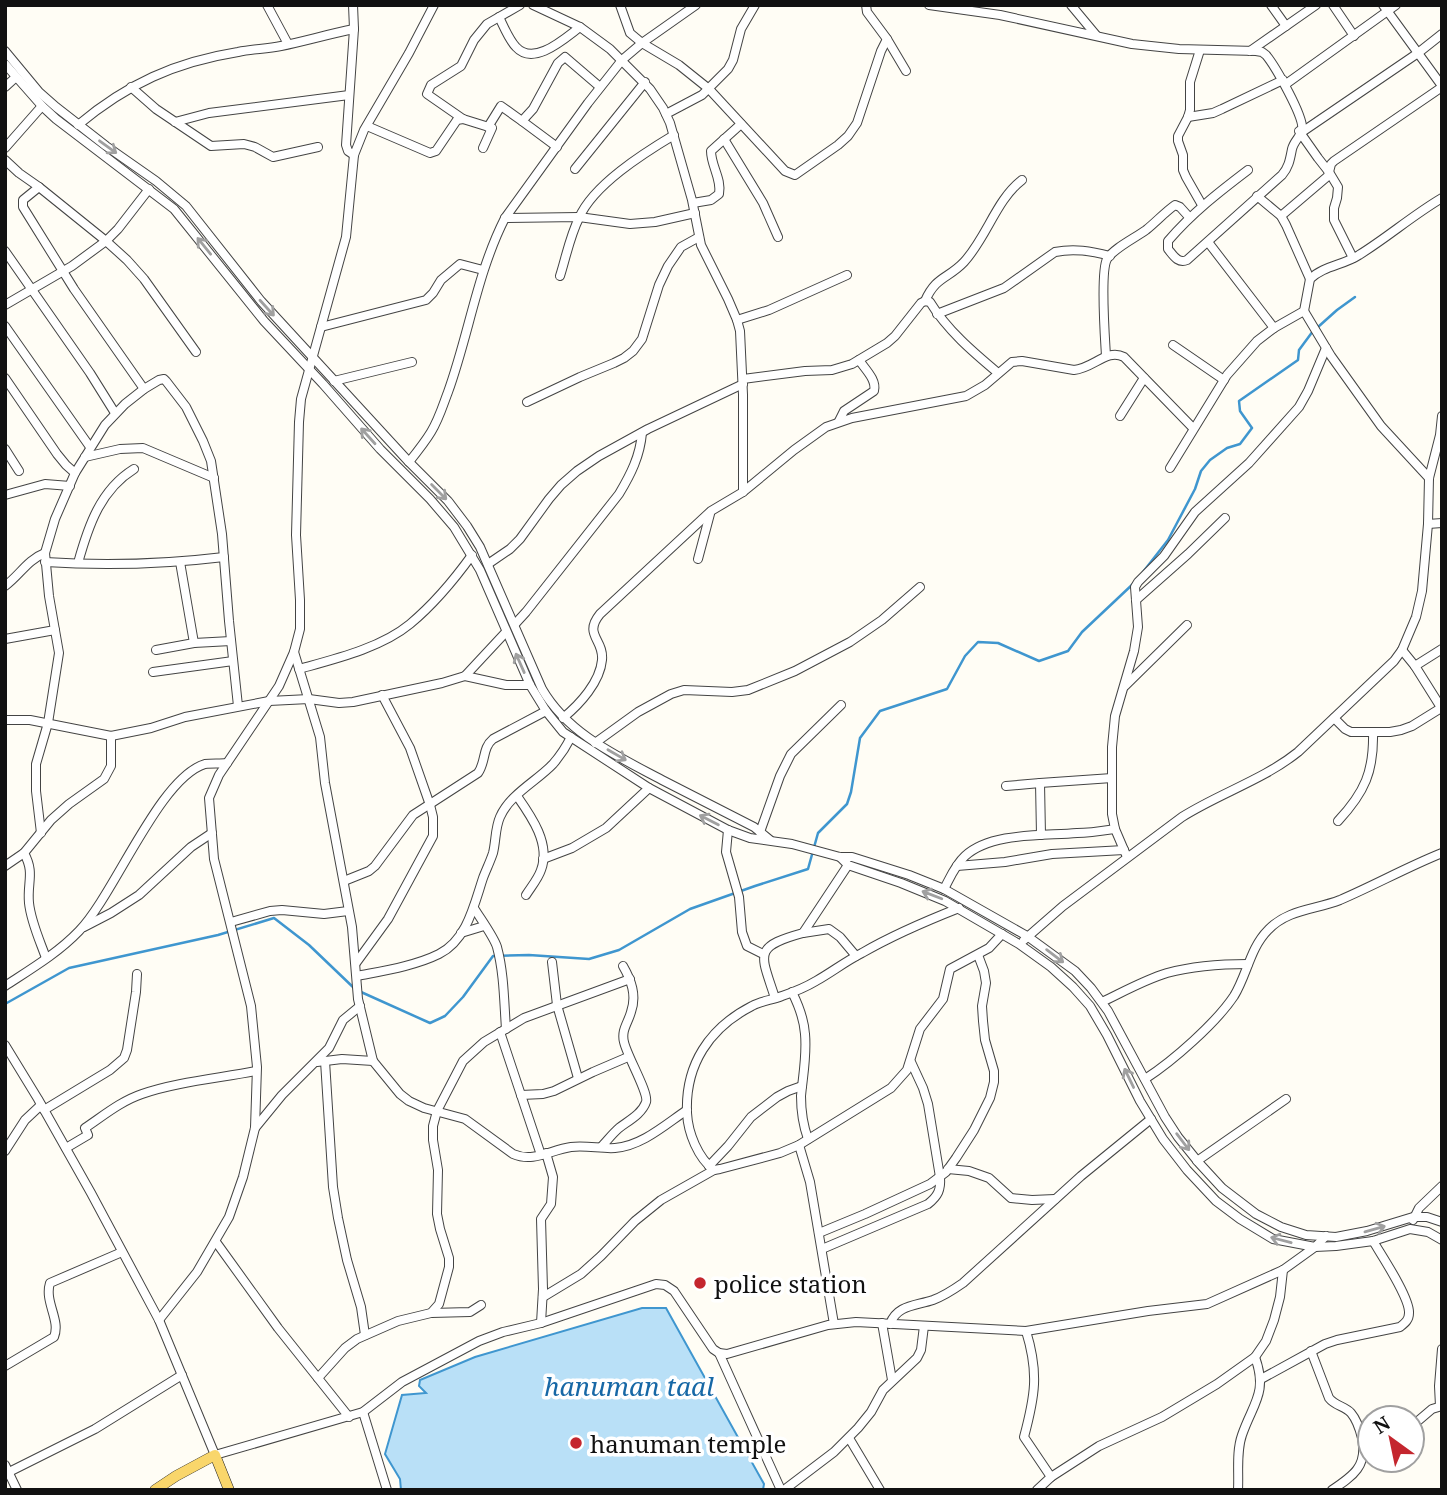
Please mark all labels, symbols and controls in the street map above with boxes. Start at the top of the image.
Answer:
one-way arrow [98,140,117,155]
one-way arrow [196,237,211,255]
one-way arrow [259,299,275,317]
one-way arrow [360,428,377,445]
one-way arrow [430,483,447,500]
one-way arrow [513,653,526,674]
one-way arrow [606,749,627,762]
one-way arrow [699,812,720,826]
one-way arrow [922,888,944,901]
one-way arrow [1046,948,1065,963]
one-way arrow [1121,1069,1135,1089]
one-way arrow [1175,1132,1190,1151]
one-way arrow [1363,1221,1385,1234]
one-way arrow [1270,1232,1292,1245]
place label: police station [714,1267,867,1300]
marker: police station [692,1275,708,1291]
water label: hanuman taal [544,1368,714,1404]
north arrow [1356,1404,1426,1474]
text: N [1368,1410,1395,1440]
place label: hanuman temple [590,1427,786,1460]
marker: hanuman temple [568,1435,584,1451]

